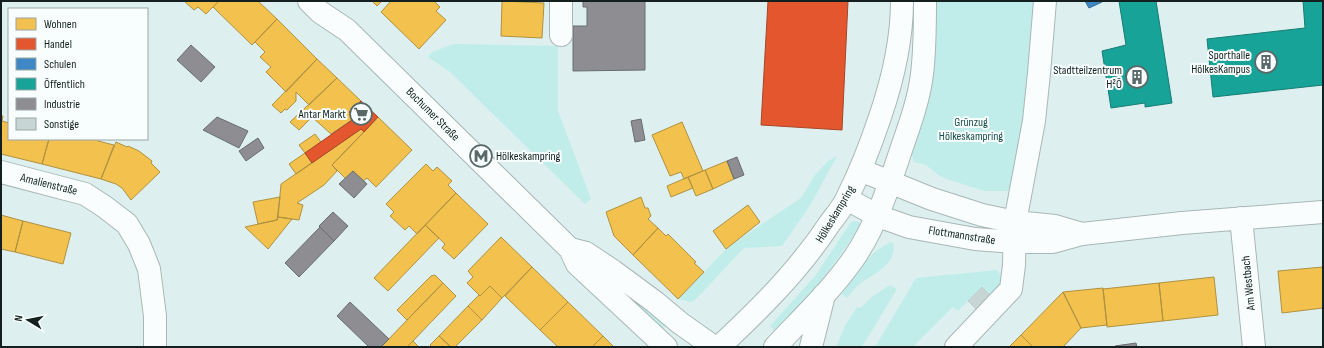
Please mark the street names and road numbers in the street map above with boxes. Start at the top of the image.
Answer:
street label: Bochumer Straße [403,84,463,144]
street label: Amalienstraße [18,170,79,199]
street label: Hölkeskampring [812,183,859,246]
street label: Flottmannstraße [927,223,997,248]
street label: Am Westbach [1238,255,1259,312]

